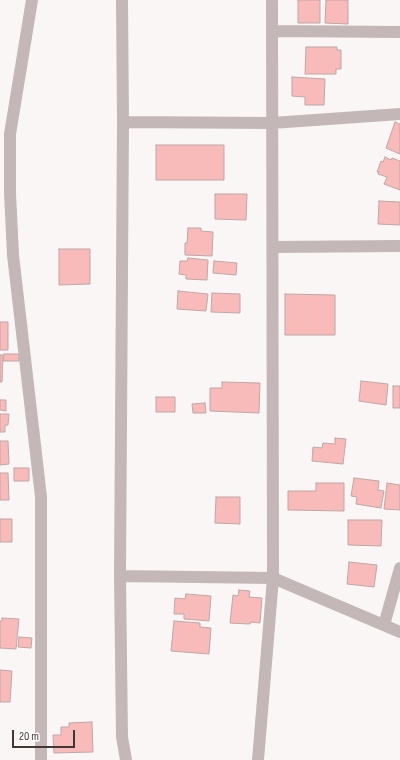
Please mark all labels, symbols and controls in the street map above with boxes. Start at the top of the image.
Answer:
scale bar [14,722,77,748]
text: 20 m [19,729,39,744]

